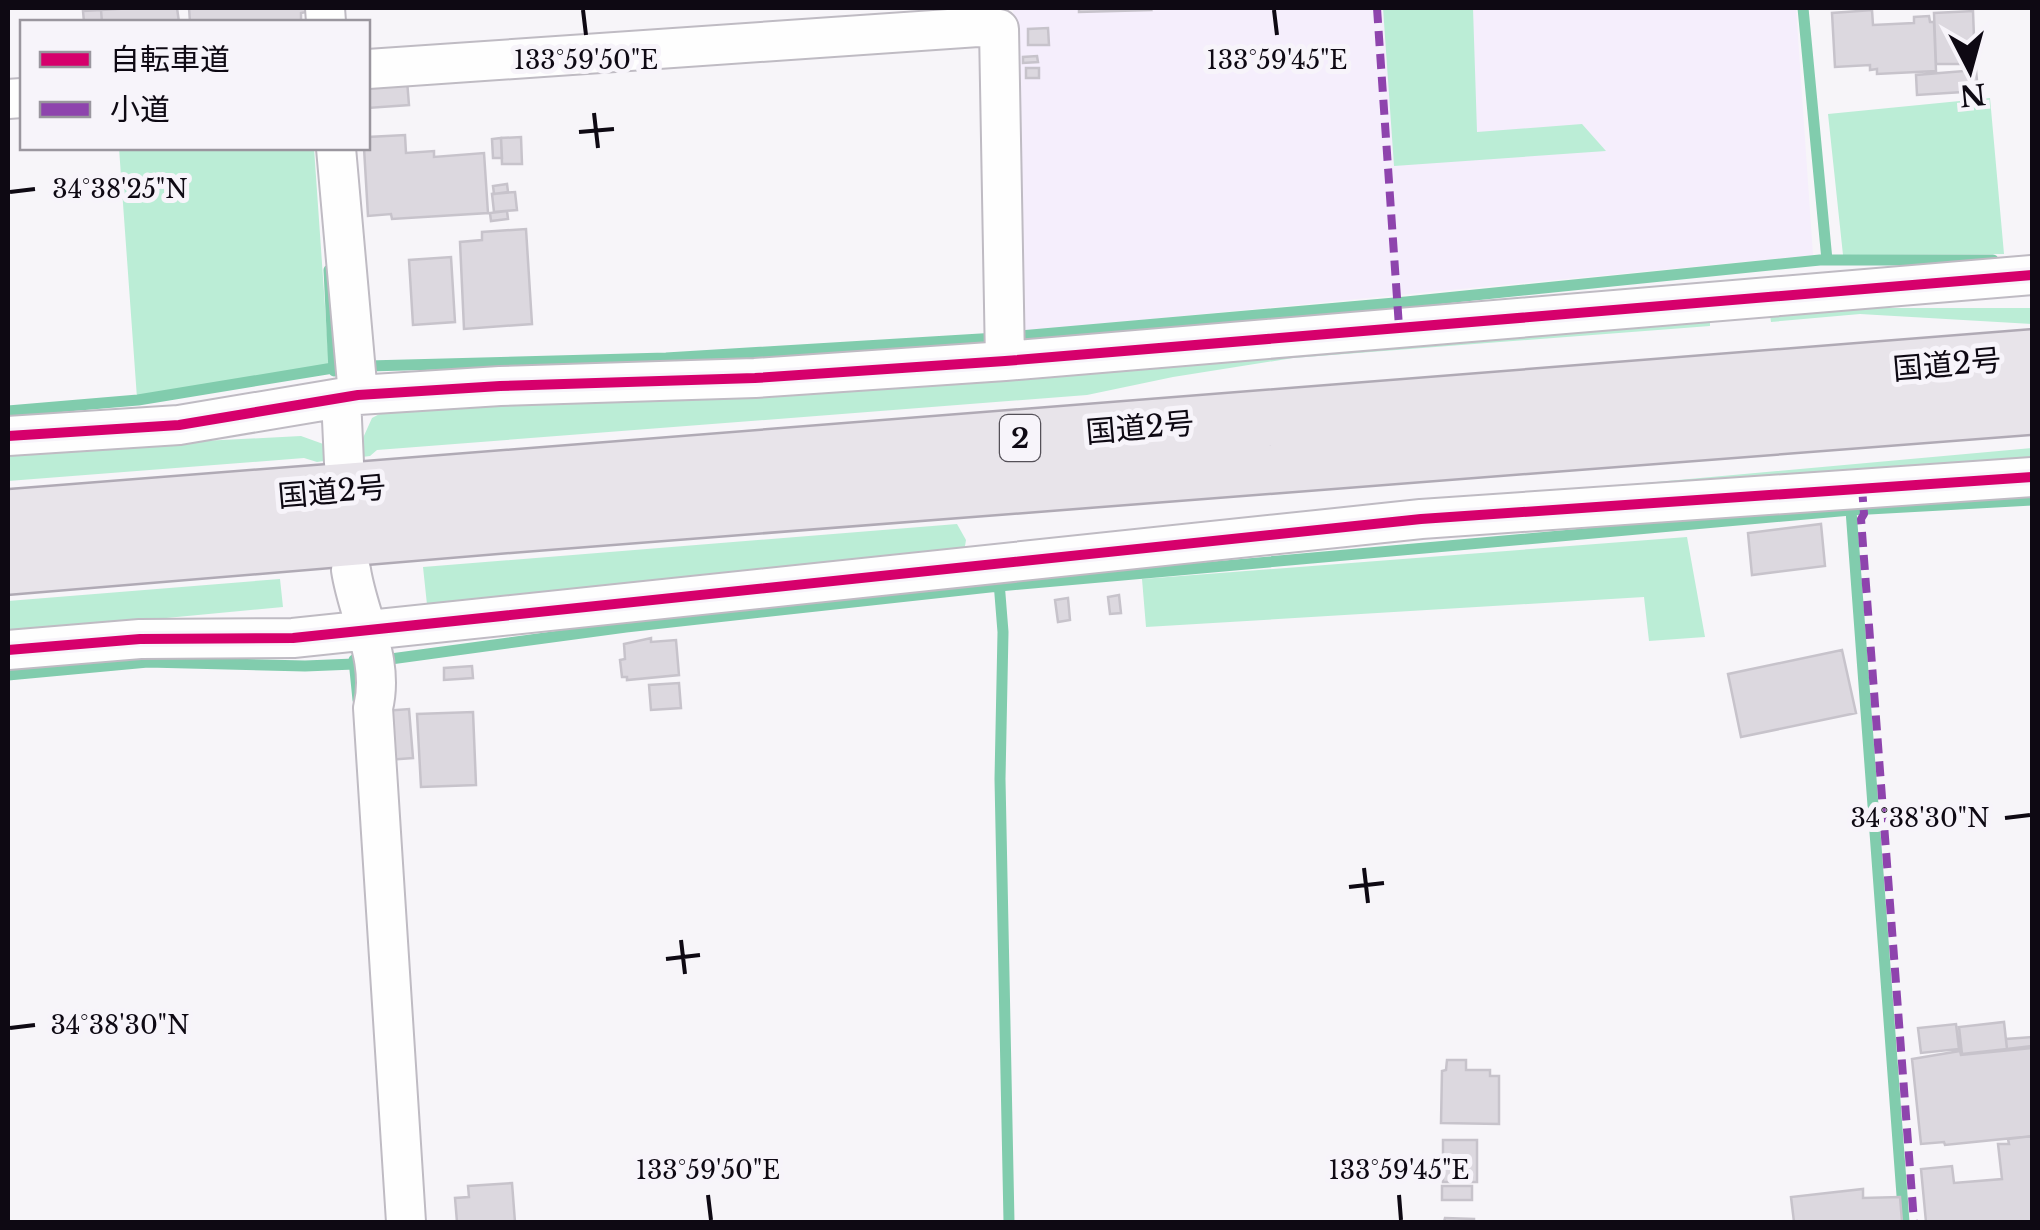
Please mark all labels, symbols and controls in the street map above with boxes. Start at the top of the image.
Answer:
legend [20,20,370,150]
north arrow [1920,20,2020,120]
text: 自転車道 [110,41,230,78]
text: 133°59'50"E [514,45,658,76]
text: 133°59'45"E [1207,45,1347,76]
text: N [1958,76,1987,113]
text: 小道 [110,91,170,128]
text: 34°38'25"N [52,174,188,205]
street label: 国道2号 [1891,341,2003,388]
street label: 国道2号 [1084,404,1196,451]
road number: 2 [1000,415,1040,461]
street label: 国道2号 [276,468,388,515]
text: 34°38'30"N [1850,803,1990,834]
text: 34°38'30"N [50,1010,190,1041]
text: 133°59'50"E [636,1155,780,1186]
text: 133°59'45"E [1329,1155,1469,1186]

